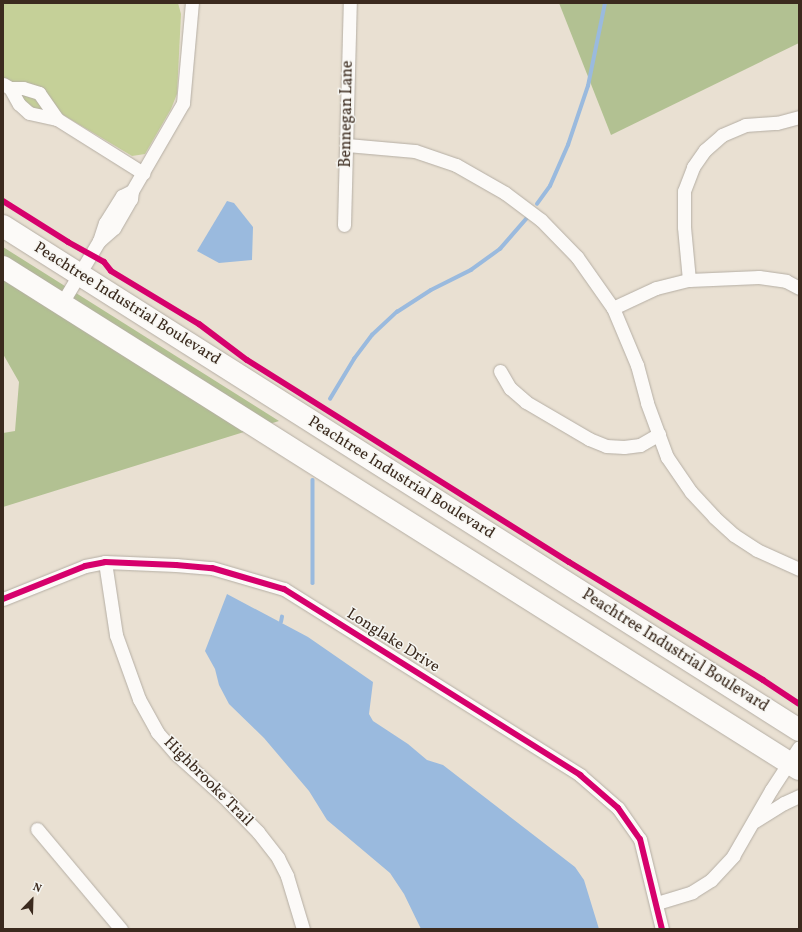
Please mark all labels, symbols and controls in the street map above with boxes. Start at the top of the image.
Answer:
street label: Bennegan Lane [336,60,358,168]
street label: Peachtree Industrial Boulevard [30,238,224,370]
street label: Peachtree Industrial Boulevard [304,412,498,544]
street label: Peachtree Industrial Boulevard [578,585,772,717]
street label: Longlake Drive [343,605,443,677]
street label: Highbrooke Trail [159,733,257,831]
north arrow [12,880,52,920]
text: N [30,880,43,897]

